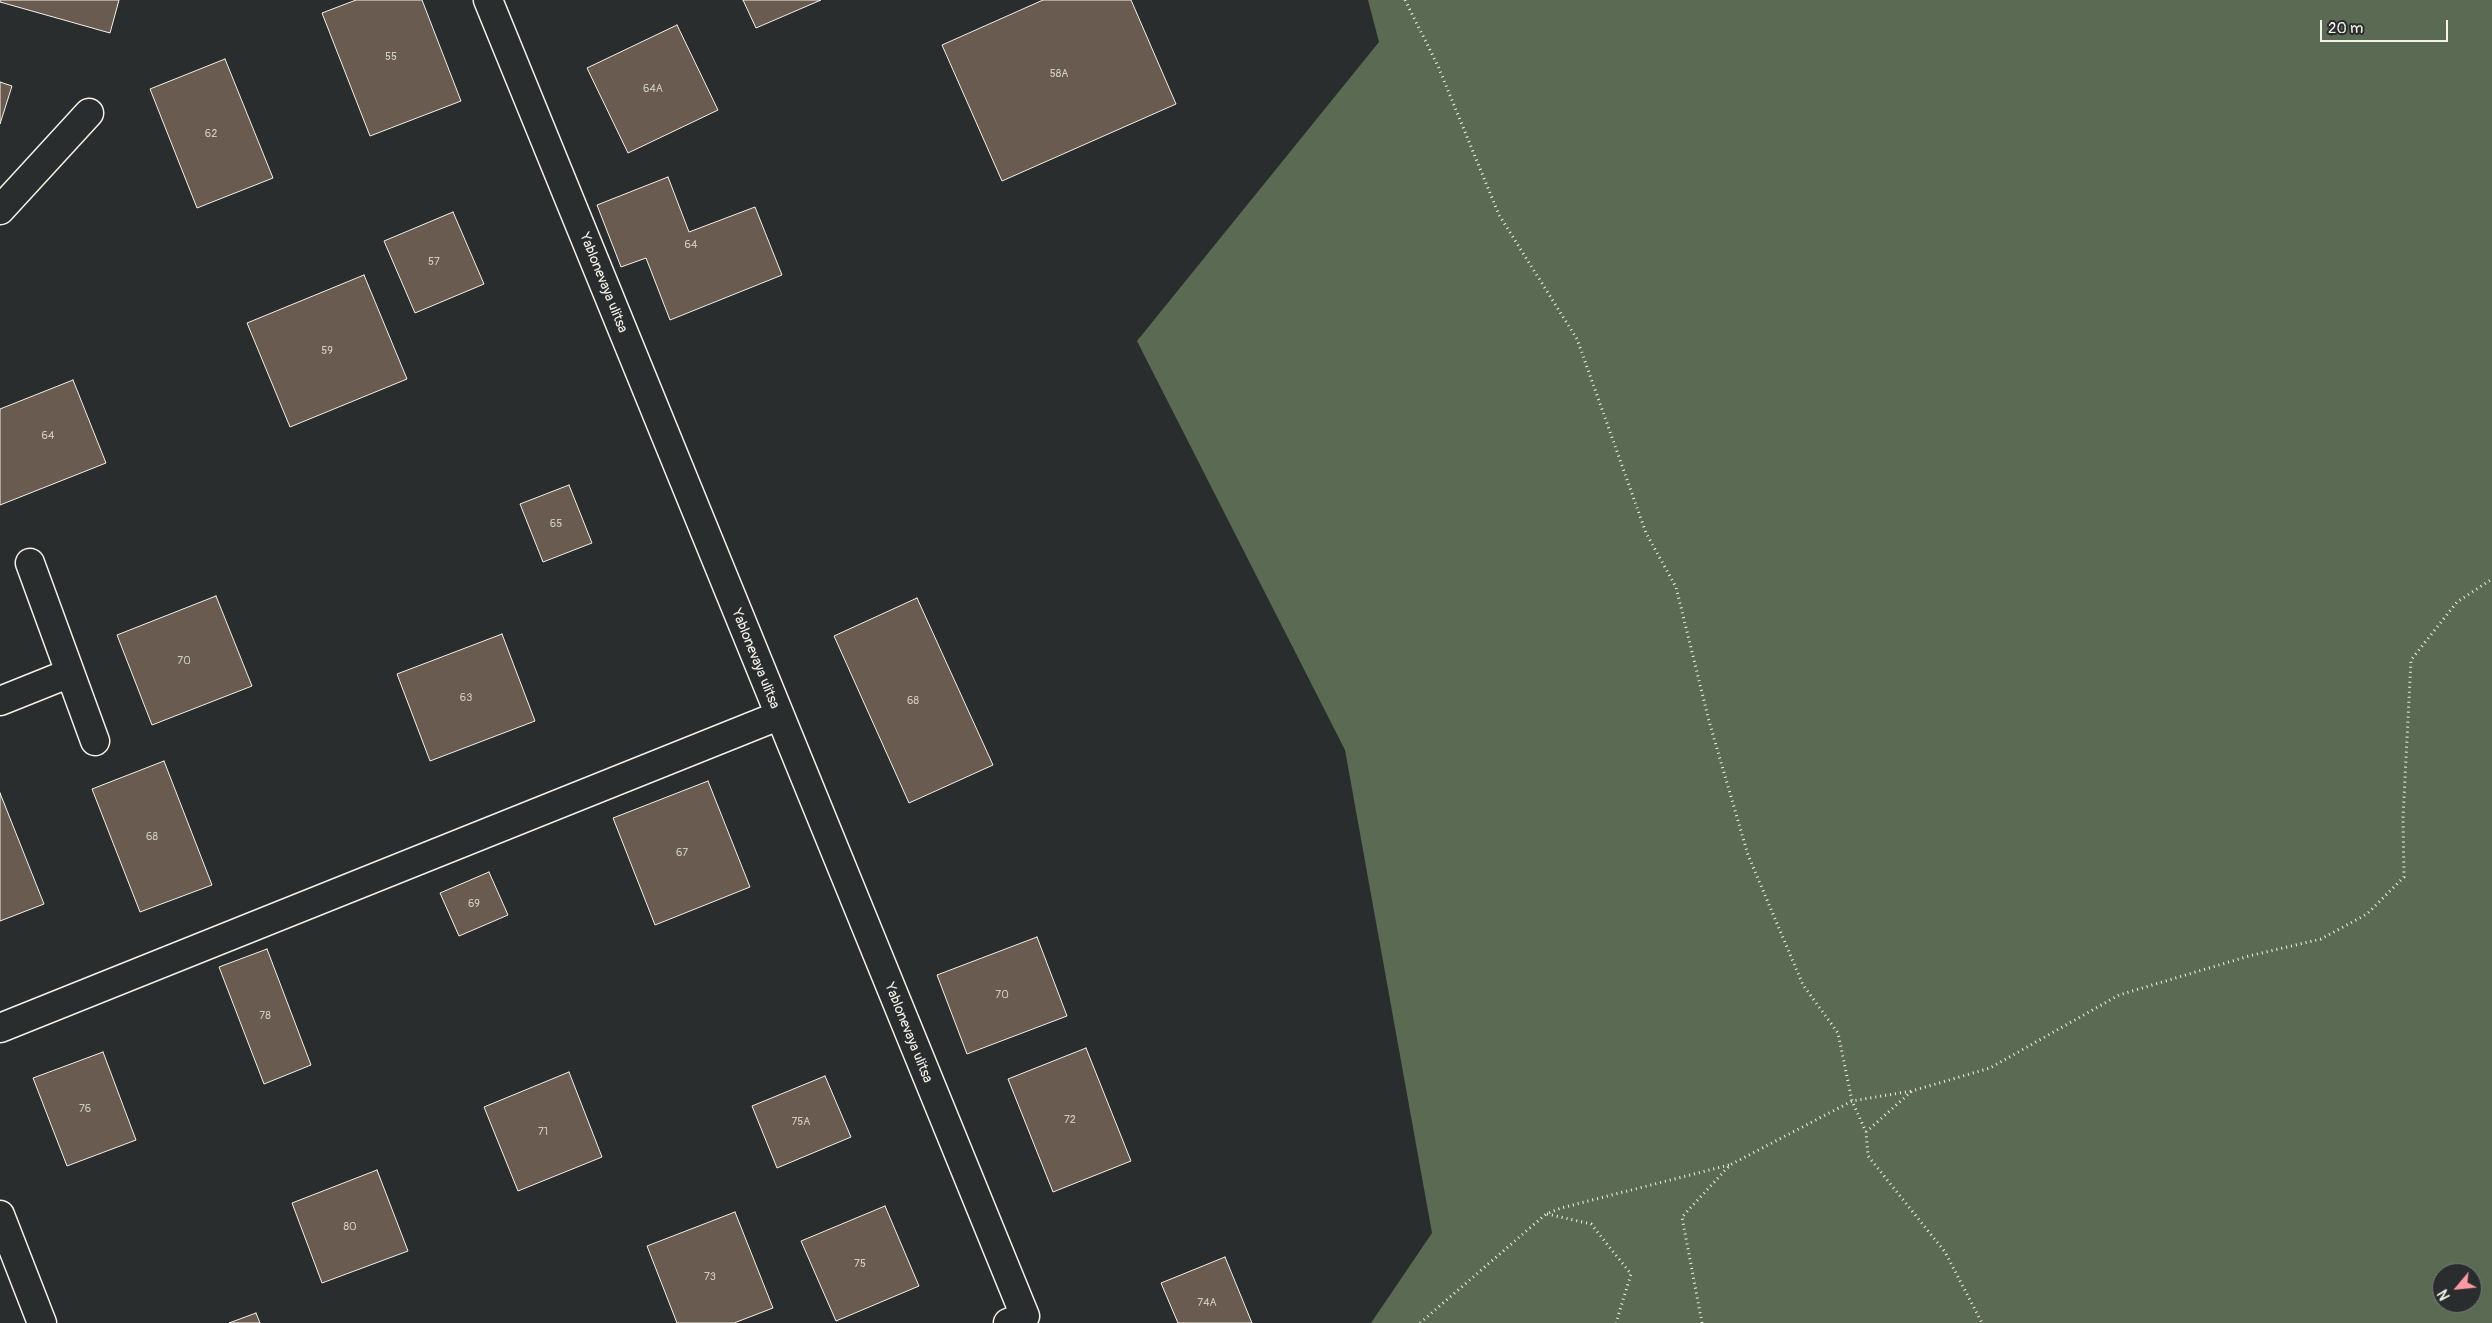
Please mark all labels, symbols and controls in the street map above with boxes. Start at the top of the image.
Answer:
scale bar [2322,10,2450,42]
text: 20 m [2328,19,2363,38]
house number: 55 [385,50,397,64]
house number: 58А [1050,67,1068,81]
house number: 64А [643,82,663,96]
house number: 62 [205,127,217,141]
street label: Yablonevaya ulitsa [575,231,631,335]
house number: 64 [685,238,697,252]
house number: 57 [428,255,440,269]
house number: 59 [321,344,333,358]
house number: 64 [42,429,54,443]
house number: 65 [550,517,562,531]
street label: Yablonevaya ulitsa [727,607,783,711]
house number: 70 [177,654,191,668]
house number: 63 [460,691,472,705]
house number: 68 [907,694,919,708]
house number: 68 [146,830,158,844]
house number: 67 [676,846,688,860]
house number: 69 [468,897,480,911]
street label: Yablonevaya ulitsa [880,981,936,1085]
house number: 70 [995,988,1009,1002]
house number: 78 [259,1009,271,1023]
house number: 76 [79,1102,91,1116]
house number: 72 [1064,1113,1076,1127]
house number: 75А [792,1115,810,1129]
house number: 71 [538,1125,548,1139]
house number: 80 [343,1220,357,1234]
house number: 75 [854,1257,866,1271]
north arrow [2432,1263,2482,1313]
house number: 73 [704,1270,716,1284]
text: N [2434,1287,2454,1303]
house number: 74А [1197,1296,1217,1310]

